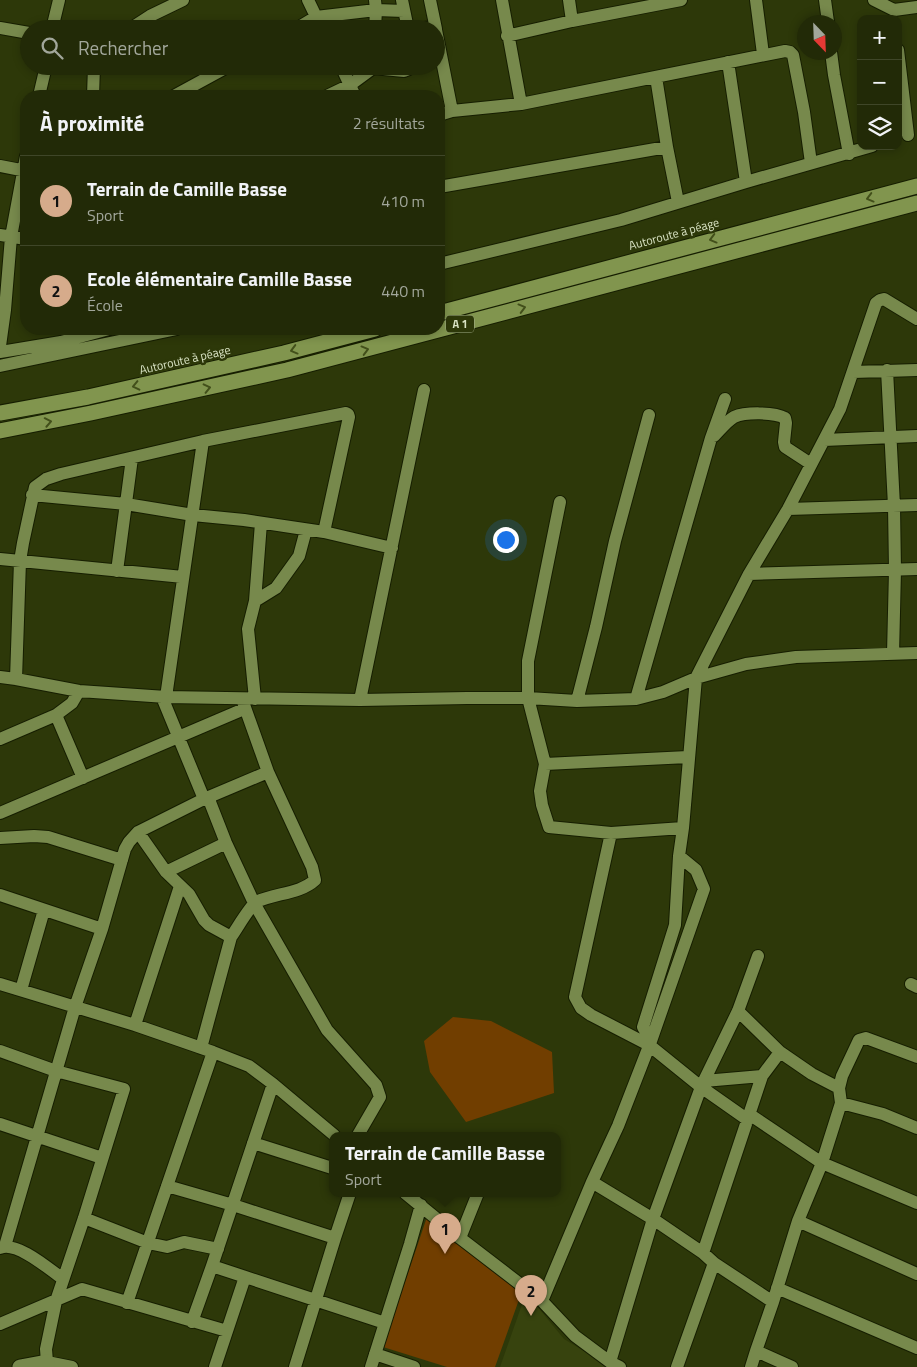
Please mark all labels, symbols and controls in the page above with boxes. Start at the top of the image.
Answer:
north arrow [797,15,842,60]
map controls [857,15,902,150]
button: + [857,15,902,60]
search box [20,20,445,75]
text: Rechercher [78,33,168,62]
icon: search [38,34,66,62]
button: − [857,60,902,105]
button: layers [857,105,902,150]
text: À proximité [40,107,144,139]
text: 2 résultats [353,111,425,135]
text: Terrain de Camille Basse [87,174,287,203]
text: 1 [52,189,60,213]
text: 410 m [381,189,425,213]
one-way arrow [865,192,874,203]
text: Sport [87,203,124,227]
street label: Autoroute à péage [626,212,721,255]
one-way arrow [709,234,717,244]
text: Ecole élémentaire Camille Basse [87,264,352,293]
text: 2 [52,279,60,303]
text: 440 m [381,279,425,303]
text: École [87,293,123,317]
one-way arrow [517,303,525,313]
road number: A 1 [446,316,474,332]
street label: Autoroute à péage [137,340,232,379]
one-way arrow [291,345,299,355]
one-way arrow [360,345,369,356]
one-way arrow [131,380,140,391]
one-way arrow [202,383,211,394]
one-way arrow [43,417,52,427]
your location [493,527,519,553]
popup [329,1132,561,1197]
text: Terrain de Camille Basse [345,1138,545,1167]
text: Sport [345,1167,382,1191]
pin: 1 [429,1213,461,1254]
pin: 2 [515,1275,547,1316]

